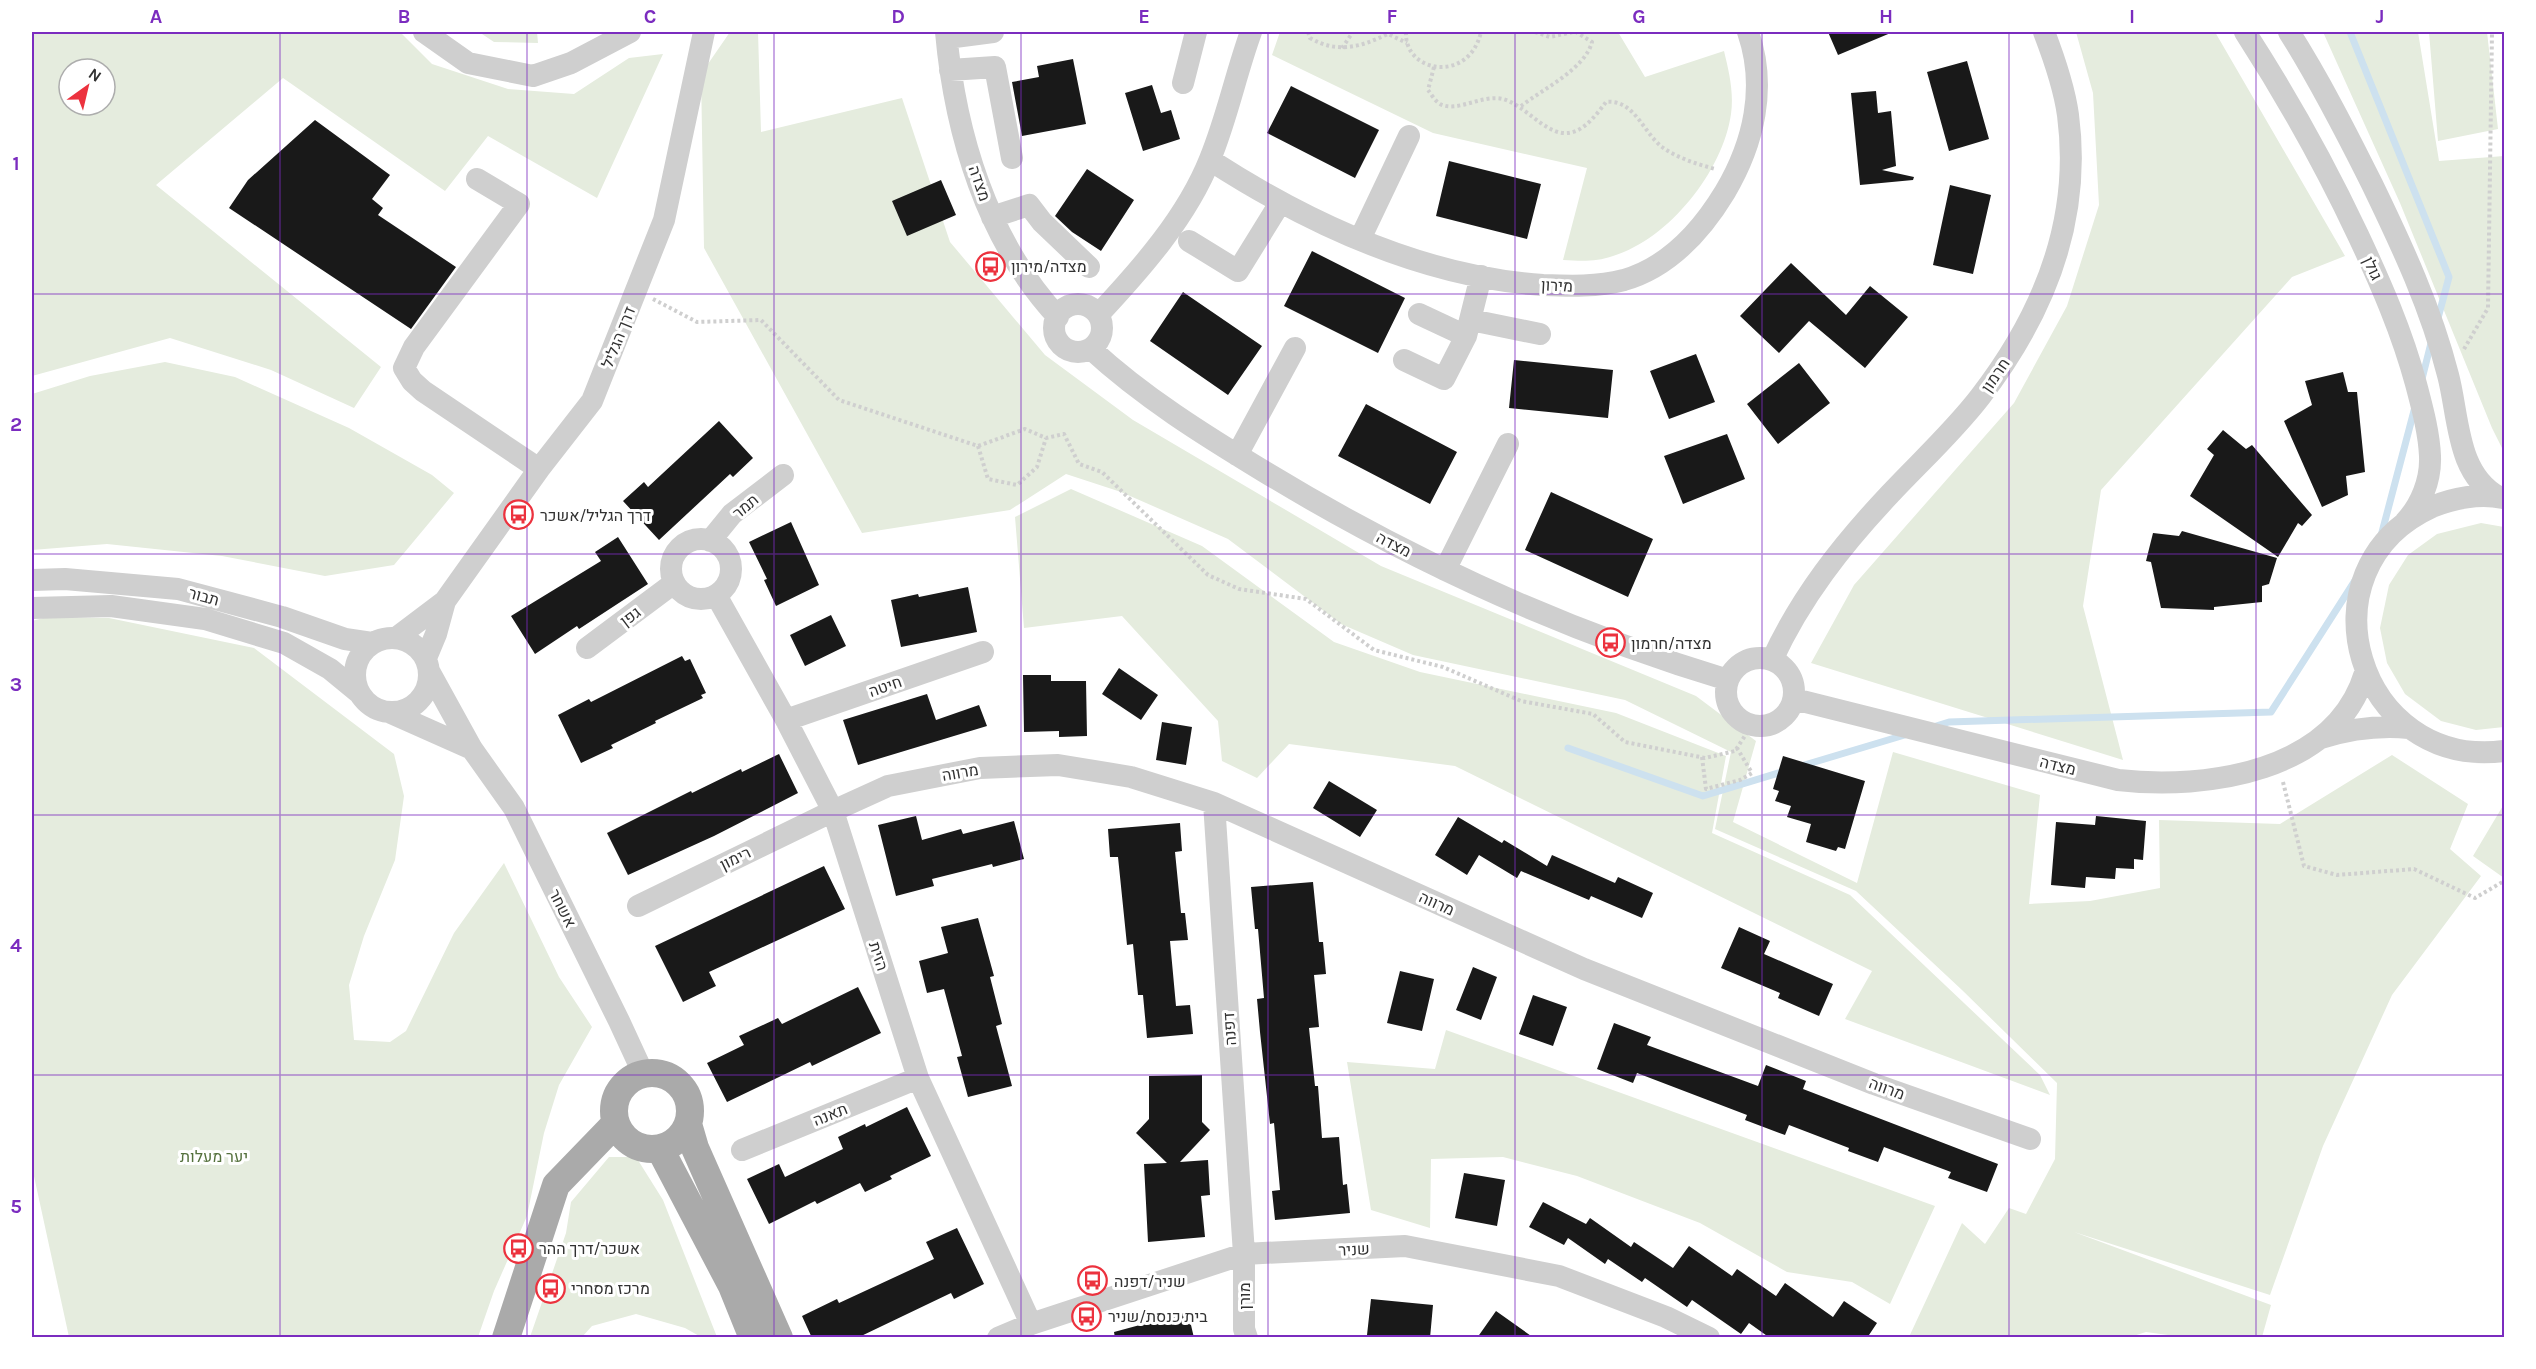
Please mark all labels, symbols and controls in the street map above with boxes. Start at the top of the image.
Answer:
text: A [150,5,163,28]
text: B [398,5,410,28]
text: C [644,5,656,28]
text: D [891,5,905,28]
text: E [1138,5,1150,28]
text: F [1387,5,1398,28]
text: G [1632,5,1646,28]
text: H [1879,5,1893,28]
text: I [2129,5,2135,28]
text: J [2376,5,2384,28]
north arrow [57,57,117,117]
text: N [85,64,105,86]
text: 1 [12,152,20,175]
street label: מצדה [965,163,994,204]
bus stop icon: מצדה/מירון [974,250,1006,282]
street label: גולן [2359,253,2386,283]
place label: מצדה/מירון [1011,257,1087,276]
street label: מירון [1540,275,1574,296]
street label: דרך הגליל [598,304,639,371]
street label: חרמון [1977,355,2014,396]
text: 2 [10,413,22,436]
street label: תמר [728,490,762,523]
bus stop icon: דרך הגליל/אשכר [503,499,535,531]
place label: דרך הגליל/אשכר [540,506,651,525]
street label: מצדה [1373,528,1414,561]
street label: תבור [186,583,221,610]
street label: גפן [616,603,644,630]
bus stop icon: מצדה/חרמון [1594,627,1626,659]
place label: מצדה/חרמון [1631,634,1712,653]
street label: חיטה [866,672,904,701]
text: 3 [10,673,22,696]
street label: מצדה [2038,752,2078,779]
street label: מרווה [940,760,980,785]
street label: רימון [717,843,754,874]
street label: אשחר [545,886,580,931]
street label: מרווה [1416,887,1457,920]
text: 4 [10,934,22,957]
street label: הזית [865,939,892,973]
street label: דפנה [1219,1012,1240,1046]
street label: מרווה [1866,1073,1907,1104]
street label: תאנה [810,1099,850,1130]
park label: יער מעלות [180,1147,248,1166]
text: 5 [10,1195,22,1218]
bus stop icon: אשכר/דרך ההר [502,1232,534,1264]
place label: אשכר/דרך ההר [539,1239,640,1258]
street label: שניר [1338,1239,1370,1260]
bus stop icon: שניר/דפנה [1077,1265,1109,1297]
bus stop icon: מרכז מסחרי [534,1272,566,1304]
place label: שניר/דפנה [1114,1272,1186,1291]
place label: מרכז מסחרי [571,1279,650,1298]
street label: מורן [1235,1282,1254,1310]
bus stop icon: בית כנסת/שניר [1071,1300,1103,1332]
place label: בית כנסת/שניר [1108,1307,1208,1326]

